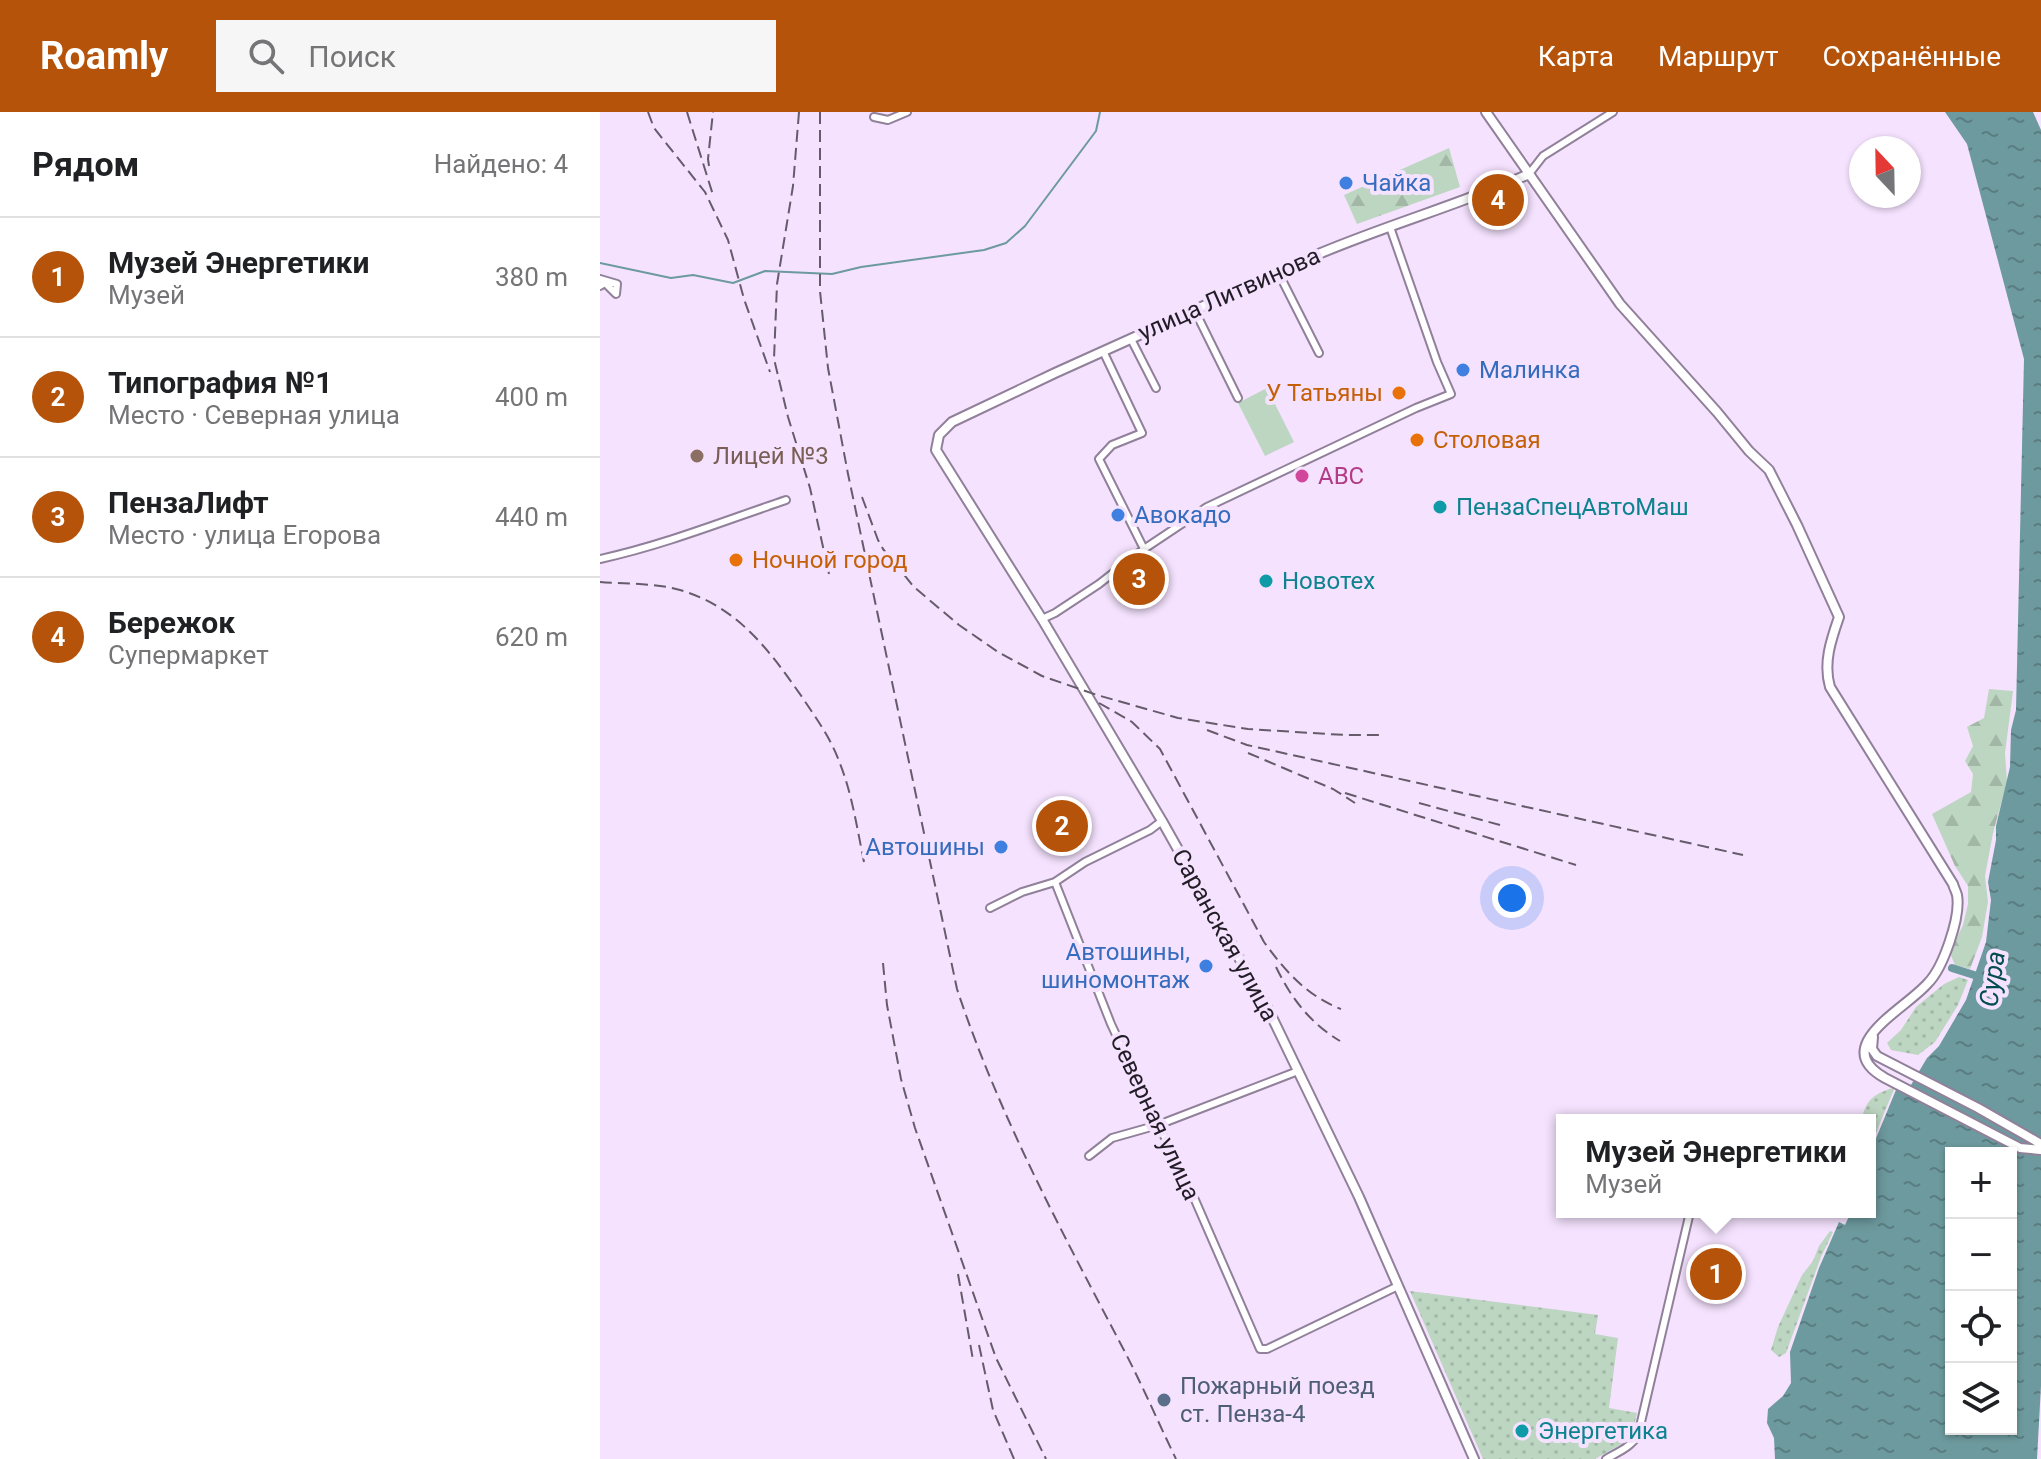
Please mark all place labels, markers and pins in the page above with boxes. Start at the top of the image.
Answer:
place label: Чайка [1362,169,1431,197]
pin: 4 [1472,170,1524,230]
marker: Чайка [1337,174,1355,192]
place label: Малинка [1479,356,1581,384]
marker: Малинка [1454,361,1472,379]
place label: У Татьяны [1266,379,1383,407]
marker: У Татьяны [1390,384,1408,402]
place label: Столовая [1433,426,1541,454]
marker: Столовая [1408,431,1426,449]
place label: Лицей №3 [713,442,829,470]
marker: Лицей №3 [688,447,706,465]
place label: ABC [1318,462,1364,490]
marker: ABC [1293,467,1311,485]
place label: ПензаСпецАвтоМаш [1456,493,1689,521]
marker: ПензаСпецАвтоМаш [1431,498,1449,516]
place label: Авокадо [1134,501,1231,529]
marker: Авокадо [1109,506,1127,524]
place label: Ночной город [752,546,908,574]
pin: 3 [1113,549,1165,609]
marker: Ночной город [727,551,745,569]
place label: Новотех [1282,567,1375,595]
marker: Новотех [1257,572,1275,590]
pin: 2 [1036,796,1088,856]
place label: Автошины [865,833,985,861]
marker: Автошины [992,838,1010,856]
place label: Автошины, шиномонтаж [1041,938,1191,994]
marker: Автошины, шиномонтаж [1197,957,1215,975]
pin: 1 [1690,1244,1742,1304]
place label: Пожарный поезд ст. Пенза-4 [1180,1372,1375,1428]
marker: Пожарный поезд ст. Пенза-4 [1155,1391,1173,1409]
place label: Энергетика [1538,1417,1668,1445]
marker: Энергетика [1513,1422,1531,1440]

